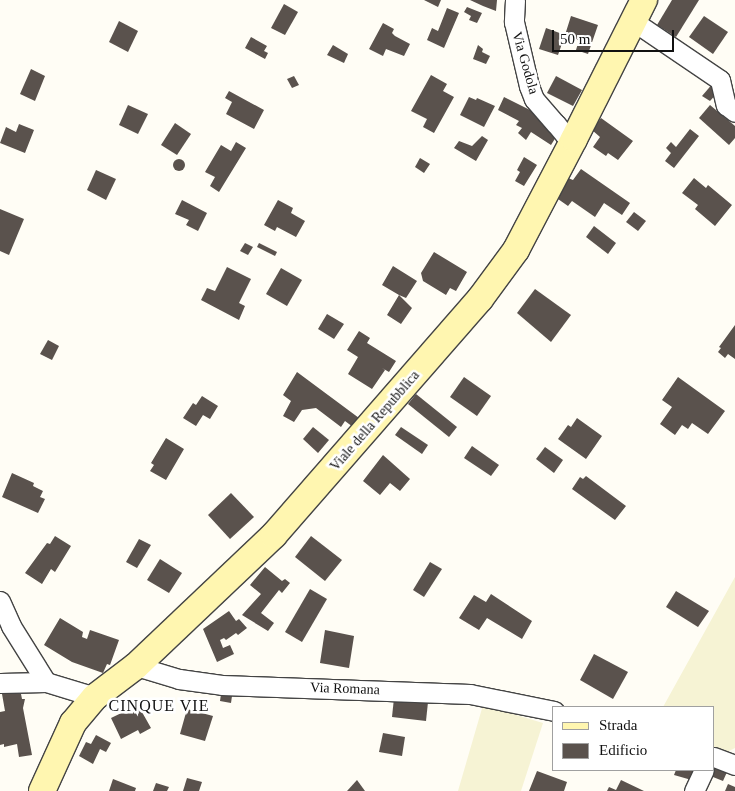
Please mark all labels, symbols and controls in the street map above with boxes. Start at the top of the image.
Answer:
scale bar [555,20,678,52]
street label: Via Godola [508,30,542,96]
text: 50 m [560,31,590,47]
street label: Viale della Repubblica [327,367,423,475]
street label: Via Romana [310,679,380,699]
district label: CINQUE VIE [107,696,211,716]
legend [552,706,715,771]
text: Strada [599,717,637,733]
text: Edificio [599,742,647,758]

